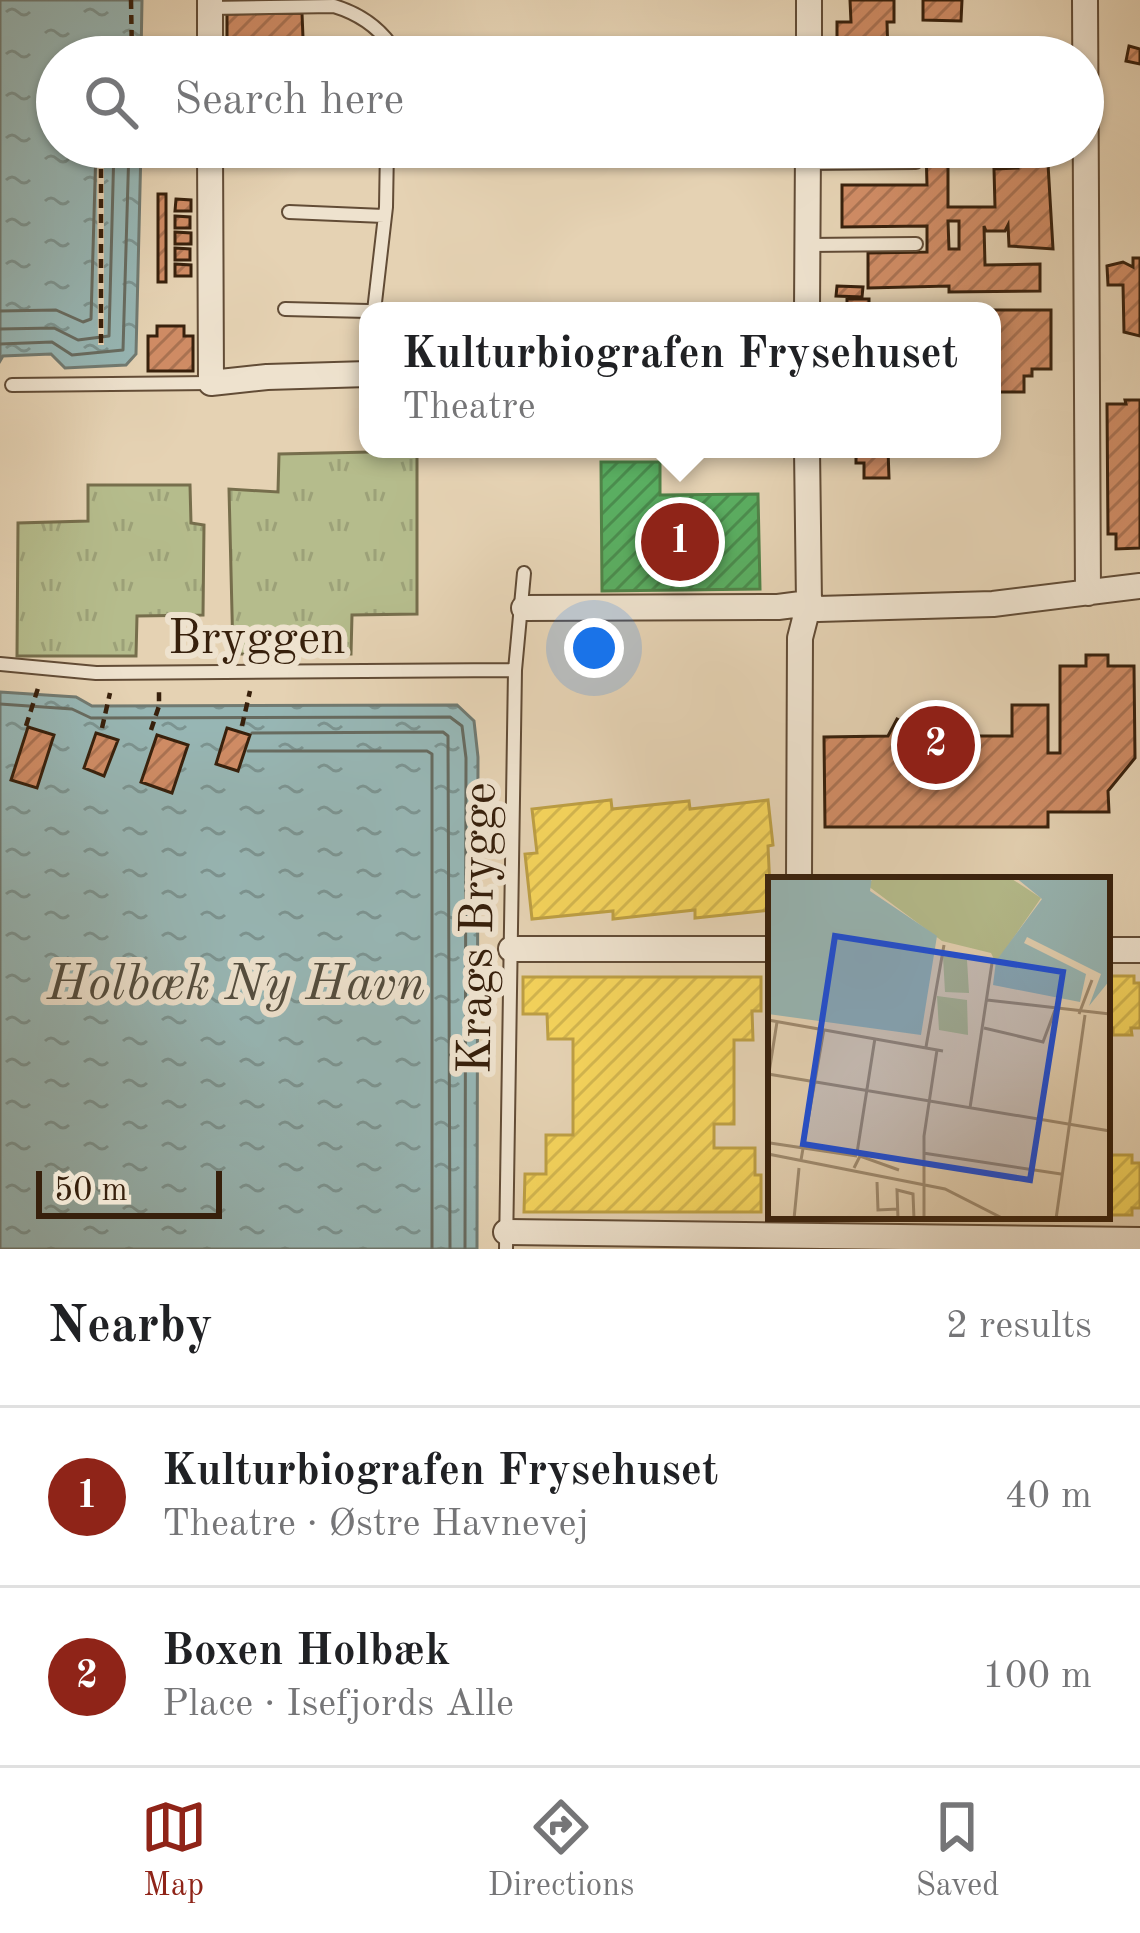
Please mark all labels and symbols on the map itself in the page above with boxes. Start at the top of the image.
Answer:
pin: 1 [641,497,719,587]
street label: Bryggen [168,616,346,664]
your location [564,618,624,678]
pin: 2 [897,700,975,790]
street label: Krags Brygge [452,782,506,1074]
inset map [768,877,1110,1219]
water label: Holbæk Ny Havn [46,960,425,1012]
scale bar [36,1165,222,1218]

